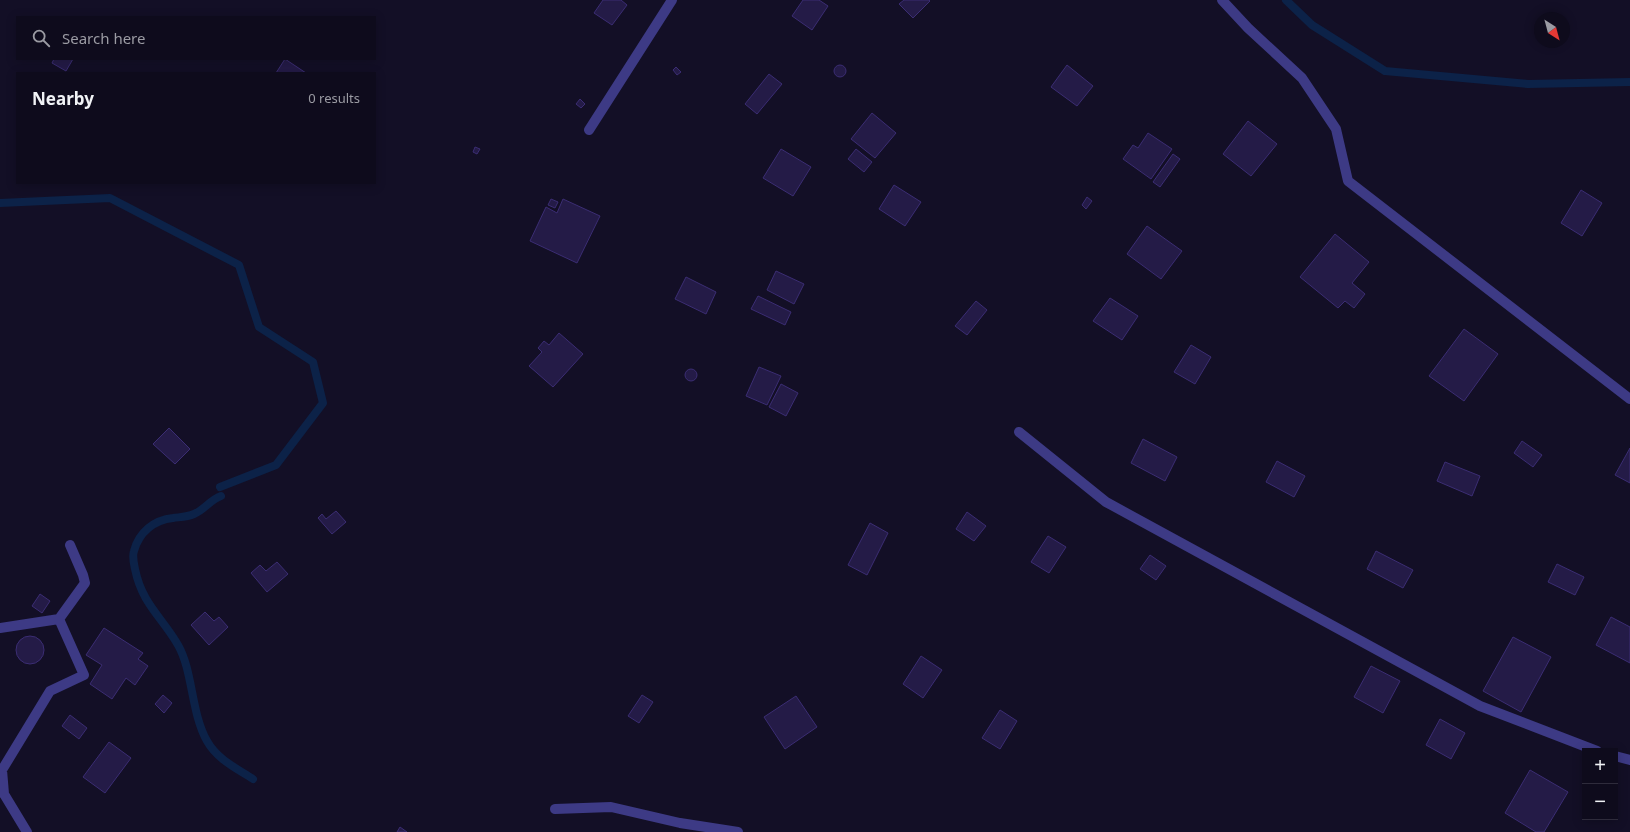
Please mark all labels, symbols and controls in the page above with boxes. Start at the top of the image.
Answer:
north arrow [1534,12,1570,48]
search box [16,16,376,60]
icon: search [30,27,52,49]
text: Search here [62,28,145,48]
text: Nearby [32,87,94,110]
text: 0 results [308,89,360,107]
map controls [1582,748,1618,820]
button: + [1582,748,1618,784]
button: − [1582,784,1618,820]

